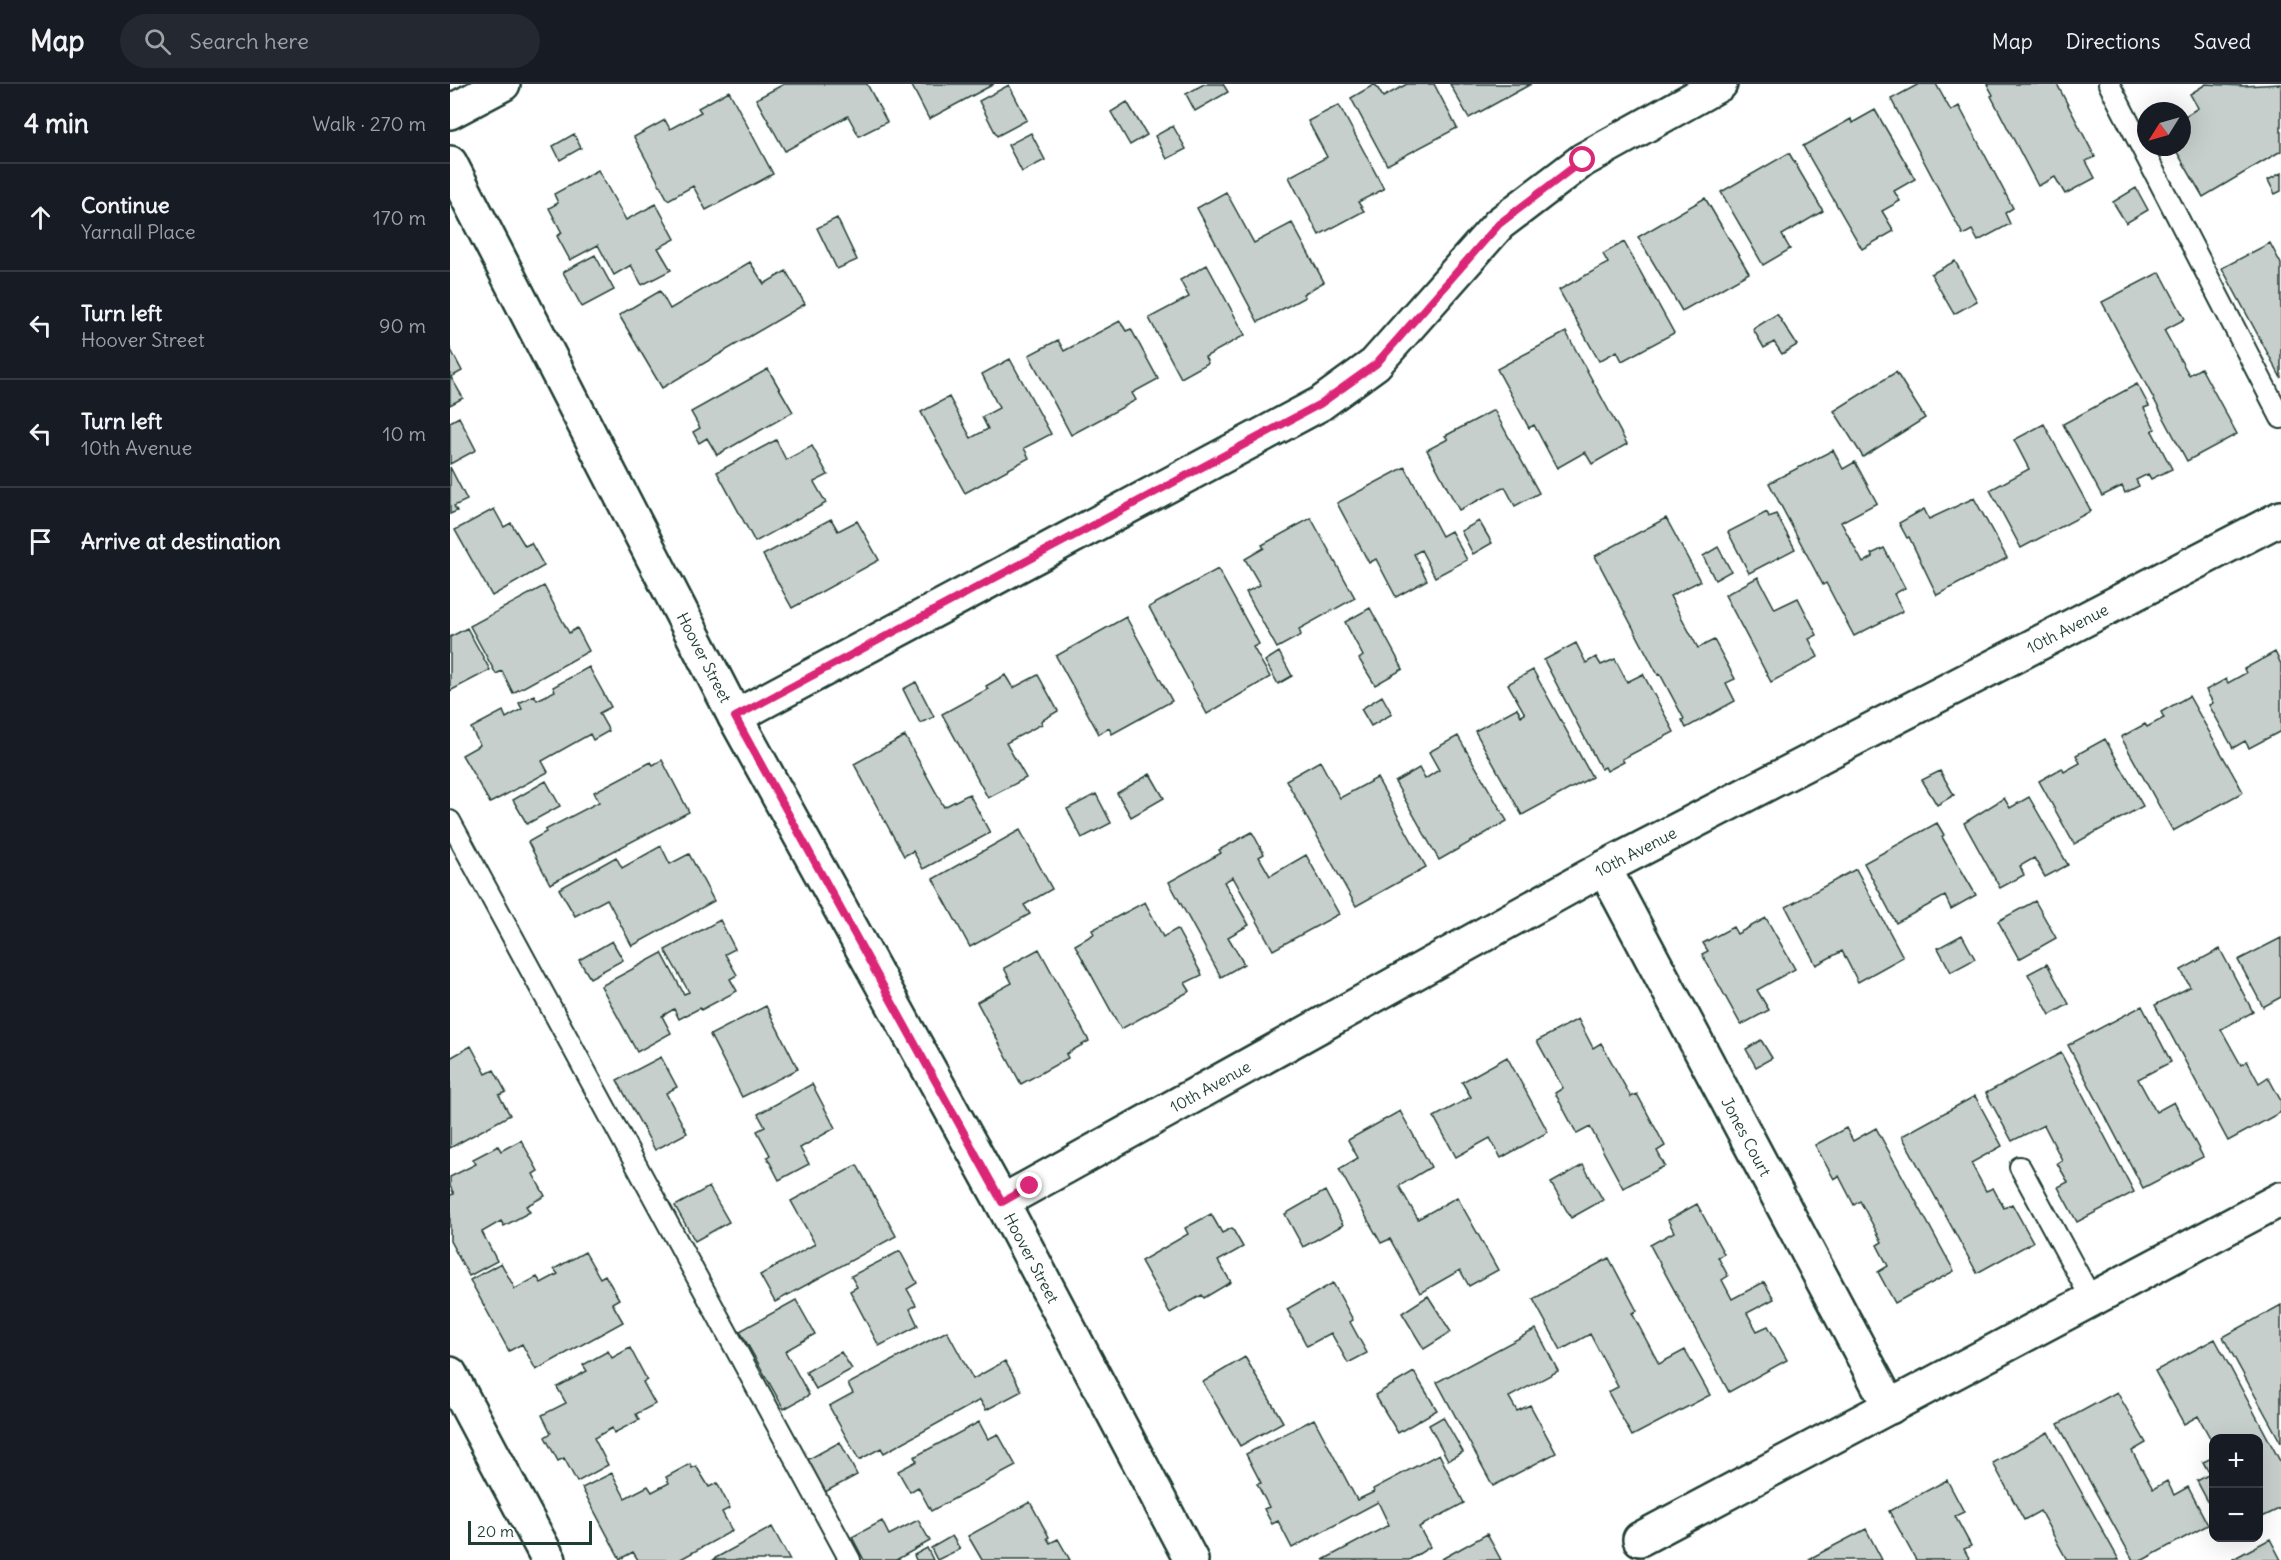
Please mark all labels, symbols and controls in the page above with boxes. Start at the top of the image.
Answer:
search box [120,14,540,68]
text: Map [30,23,84,59]
icon: search [141,25,174,58]
text: Search here [189,27,309,55]
text: Map [1992,28,2033,55]
text: Directions [2066,28,2160,55]
text: Saved [2193,28,2251,55]
north arrow [2137,102,2191,156]
text: 4 min [24,107,89,140]
text: Walk · 270 m [312,111,426,136]
route start [1569,146,1595,172]
text: Continue [81,191,170,219]
icon: ahead [24,201,57,234]
text: 170 m [373,205,426,230]
text: Yarnall Place [81,219,195,244]
text: Turn left [81,299,162,327]
icon: left [24,309,57,342]
text: 90 m [379,313,426,338]
text: Hoover Street [81,327,205,352]
text: Turn left [81,407,162,435]
icon: left [24,417,57,450]
text: 10 m [383,421,426,446]
text: 10th Avenue [81,435,192,460]
icon: arrive [24,525,57,558]
text: Arrive at destination [81,527,281,555]
street label: 10th Avenue [2023,599,2111,658]
street label: Hoover Street [673,609,736,707]
street label: 10th Avenue [1591,822,1680,881]
street label: 10th Avenue [1166,1056,1254,1117]
street label: Jones Court [1717,1094,1776,1180]
route end [1016,1172,1042,1198]
street label: Hoover Street [1000,1210,1064,1307]
map controls [2209,1434,2263,1542]
button: + [2209,1434,2263,1488]
button: − [2209,1488,2263,1542]
scale bar [468,1518,592,1546]
text: 20 m [477,1521,514,1541]

